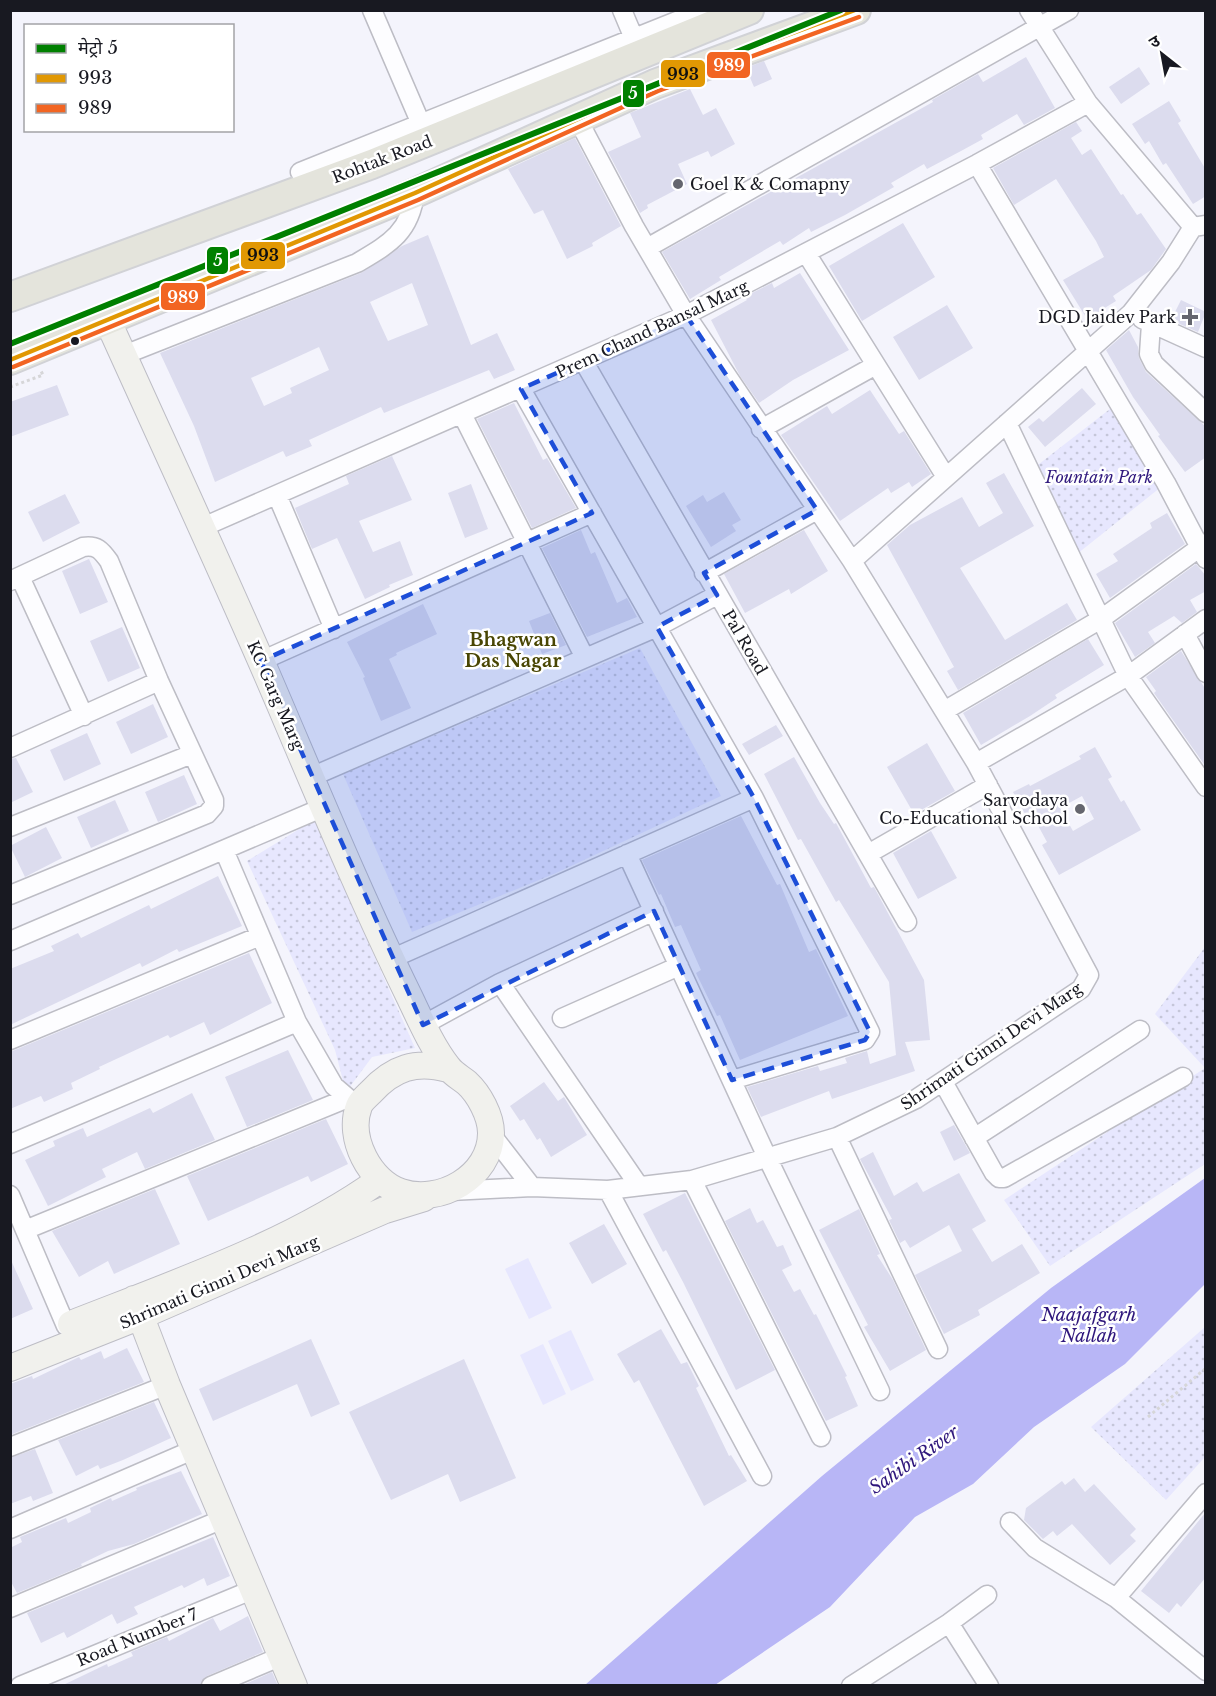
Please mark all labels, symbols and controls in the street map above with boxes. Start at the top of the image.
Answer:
legend [24,24,234,132]
north arrow [1132,24,1192,84]
text: उ [1145,30,1164,52]
text: मेट्रो 5 [78,37,118,59]
line badge: 989 [706,51,751,79]
text: 989 [713,55,745,75]
line badge: 993 [660,59,706,88]
text: 993 [667,64,699,84]
text: 993 [78,67,112,89]
line badge: 5 [622,79,645,108]
text: 5 [628,83,638,103]
text: 989 [78,97,112,119]
street label: Rohtak Road [329,131,435,187]
place label: Goel K & Comapny [690,174,851,194]
marker: Goel K & Comapny [671,177,685,191]
line badge: 993 [240,241,286,270]
text: 993 [247,245,279,265]
line badge: 5 [206,246,229,275]
text: 5 [213,250,223,270]
street label: Prem Chand Bansal Marg [553,275,752,382]
line badge: 989 [160,282,206,311]
text: 989 [167,287,199,307]
place label: DGD Jaidev Park [1038,307,1176,327]
marker: DGD Jaidev Park [1181,308,1199,326]
unlabelled marker [69,335,81,347]
park label: Fountain Park [1044,467,1153,487]
street label: Pal Road [718,606,772,678]
district label: Bhagwan Das Nagar [465,629,561,672]
street label: KC Garg Marg [243,637,309,753]
place label: Sarvodaya Co-Educational School [879,790,1068,828]
marker: Sarvodaya Co-Educational School [1073,802,1087,816]
street label: Shrimati Ginni Devi Marg [897,978,1086,1114]
street label: Shrimati Ginni Devi Marg [116,1231,322,1333]
water label: Naajafgarh Nallah [1040,1304,1137,1347]
water label: Sahibi River [865,1421,964,1499]
street label: Road Number 7 [74,1603,201,1670]

